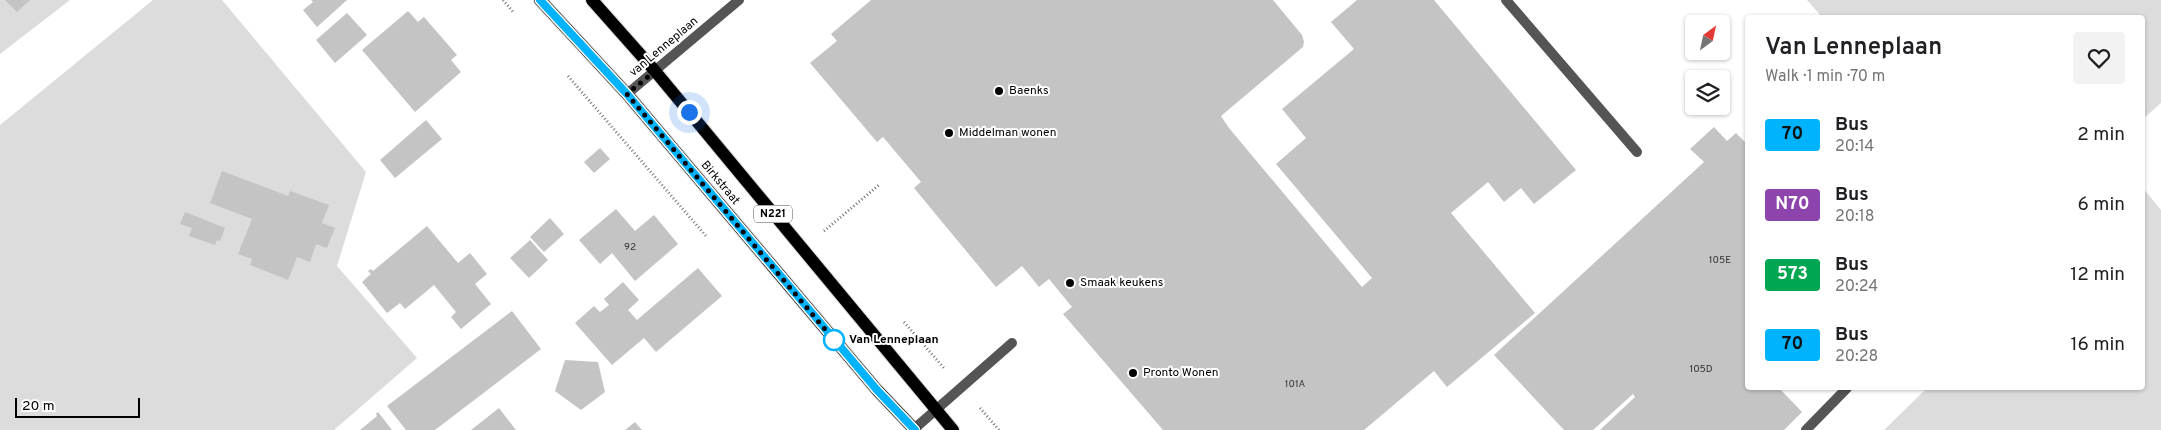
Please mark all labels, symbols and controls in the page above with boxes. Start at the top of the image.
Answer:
street label: van Lenneplaan [626,13,702,81]
north arrow [1685,15,1730,60]
map controls [1685,15,1730,115]
button: heart [2073,32,2125,84]
text: Van Lenneplaan [1765,33,1942,63]
text: Walk · 1 min · 70 m [1765,67,1885,87]
button: layers [1685,70,1730,115]
place label: Baenks [1009,83,1049,99]
marker: Baenks [993,85,1005,97]
your location [677,100,702,125]
text: Bus [1835,113,1869,137]
text: 70 [1782,123,1803,146]
text: 2 min [2077,123,2125,147]
place label: Middelman wonen [959,125,1056,141]
marker: Middelman wonen [943,127,955,139]
text: 20:14 [1835,137,1874,157]
street label: Birkstraat [697,158,743,208]
text: Bus [1835,183,1869,207]
text: N70 [1775,193,1810,216]
text: 6 min [2078,193,2125,217]
road number: N221 [754,205,792,222]
text: 20:18 [1835,207,1874,227]
house number: 92 [624,241,636,254]
text: Bus [1835,253,1869,277]
house number: 105E [1709,254,1731,267]
text: 573 [1777,263,1808,286]
text: 12 min [2070,263,2125,287]
place label: Smaak keukens [1080,275,1164,291]
marker: Smaak keukens [1064,277,1076,289]
text: 20:24 [1835,277,1878,297]
text: Bus [1835,323,1869,347]
marker: Van Lenneplaan [823,329,845,351]
place label: Van Lenneplaan [849,332,939,348]
text: 70 [1782,333,1803,356]
text: 16 min [2070,333,2125,357]
text: 20:28 [1835,347,1878,367]
house number: 105D [1689,363,1713,376]
place label: Pronto Wonen [1143,365,1219,381]
marker: Pronto Wonen [1127,367,1139,379]
house number: 101A [1285,378,1305,391]
scale bar [15,395,140,418]
text: 20 m [22,398,55,415]

